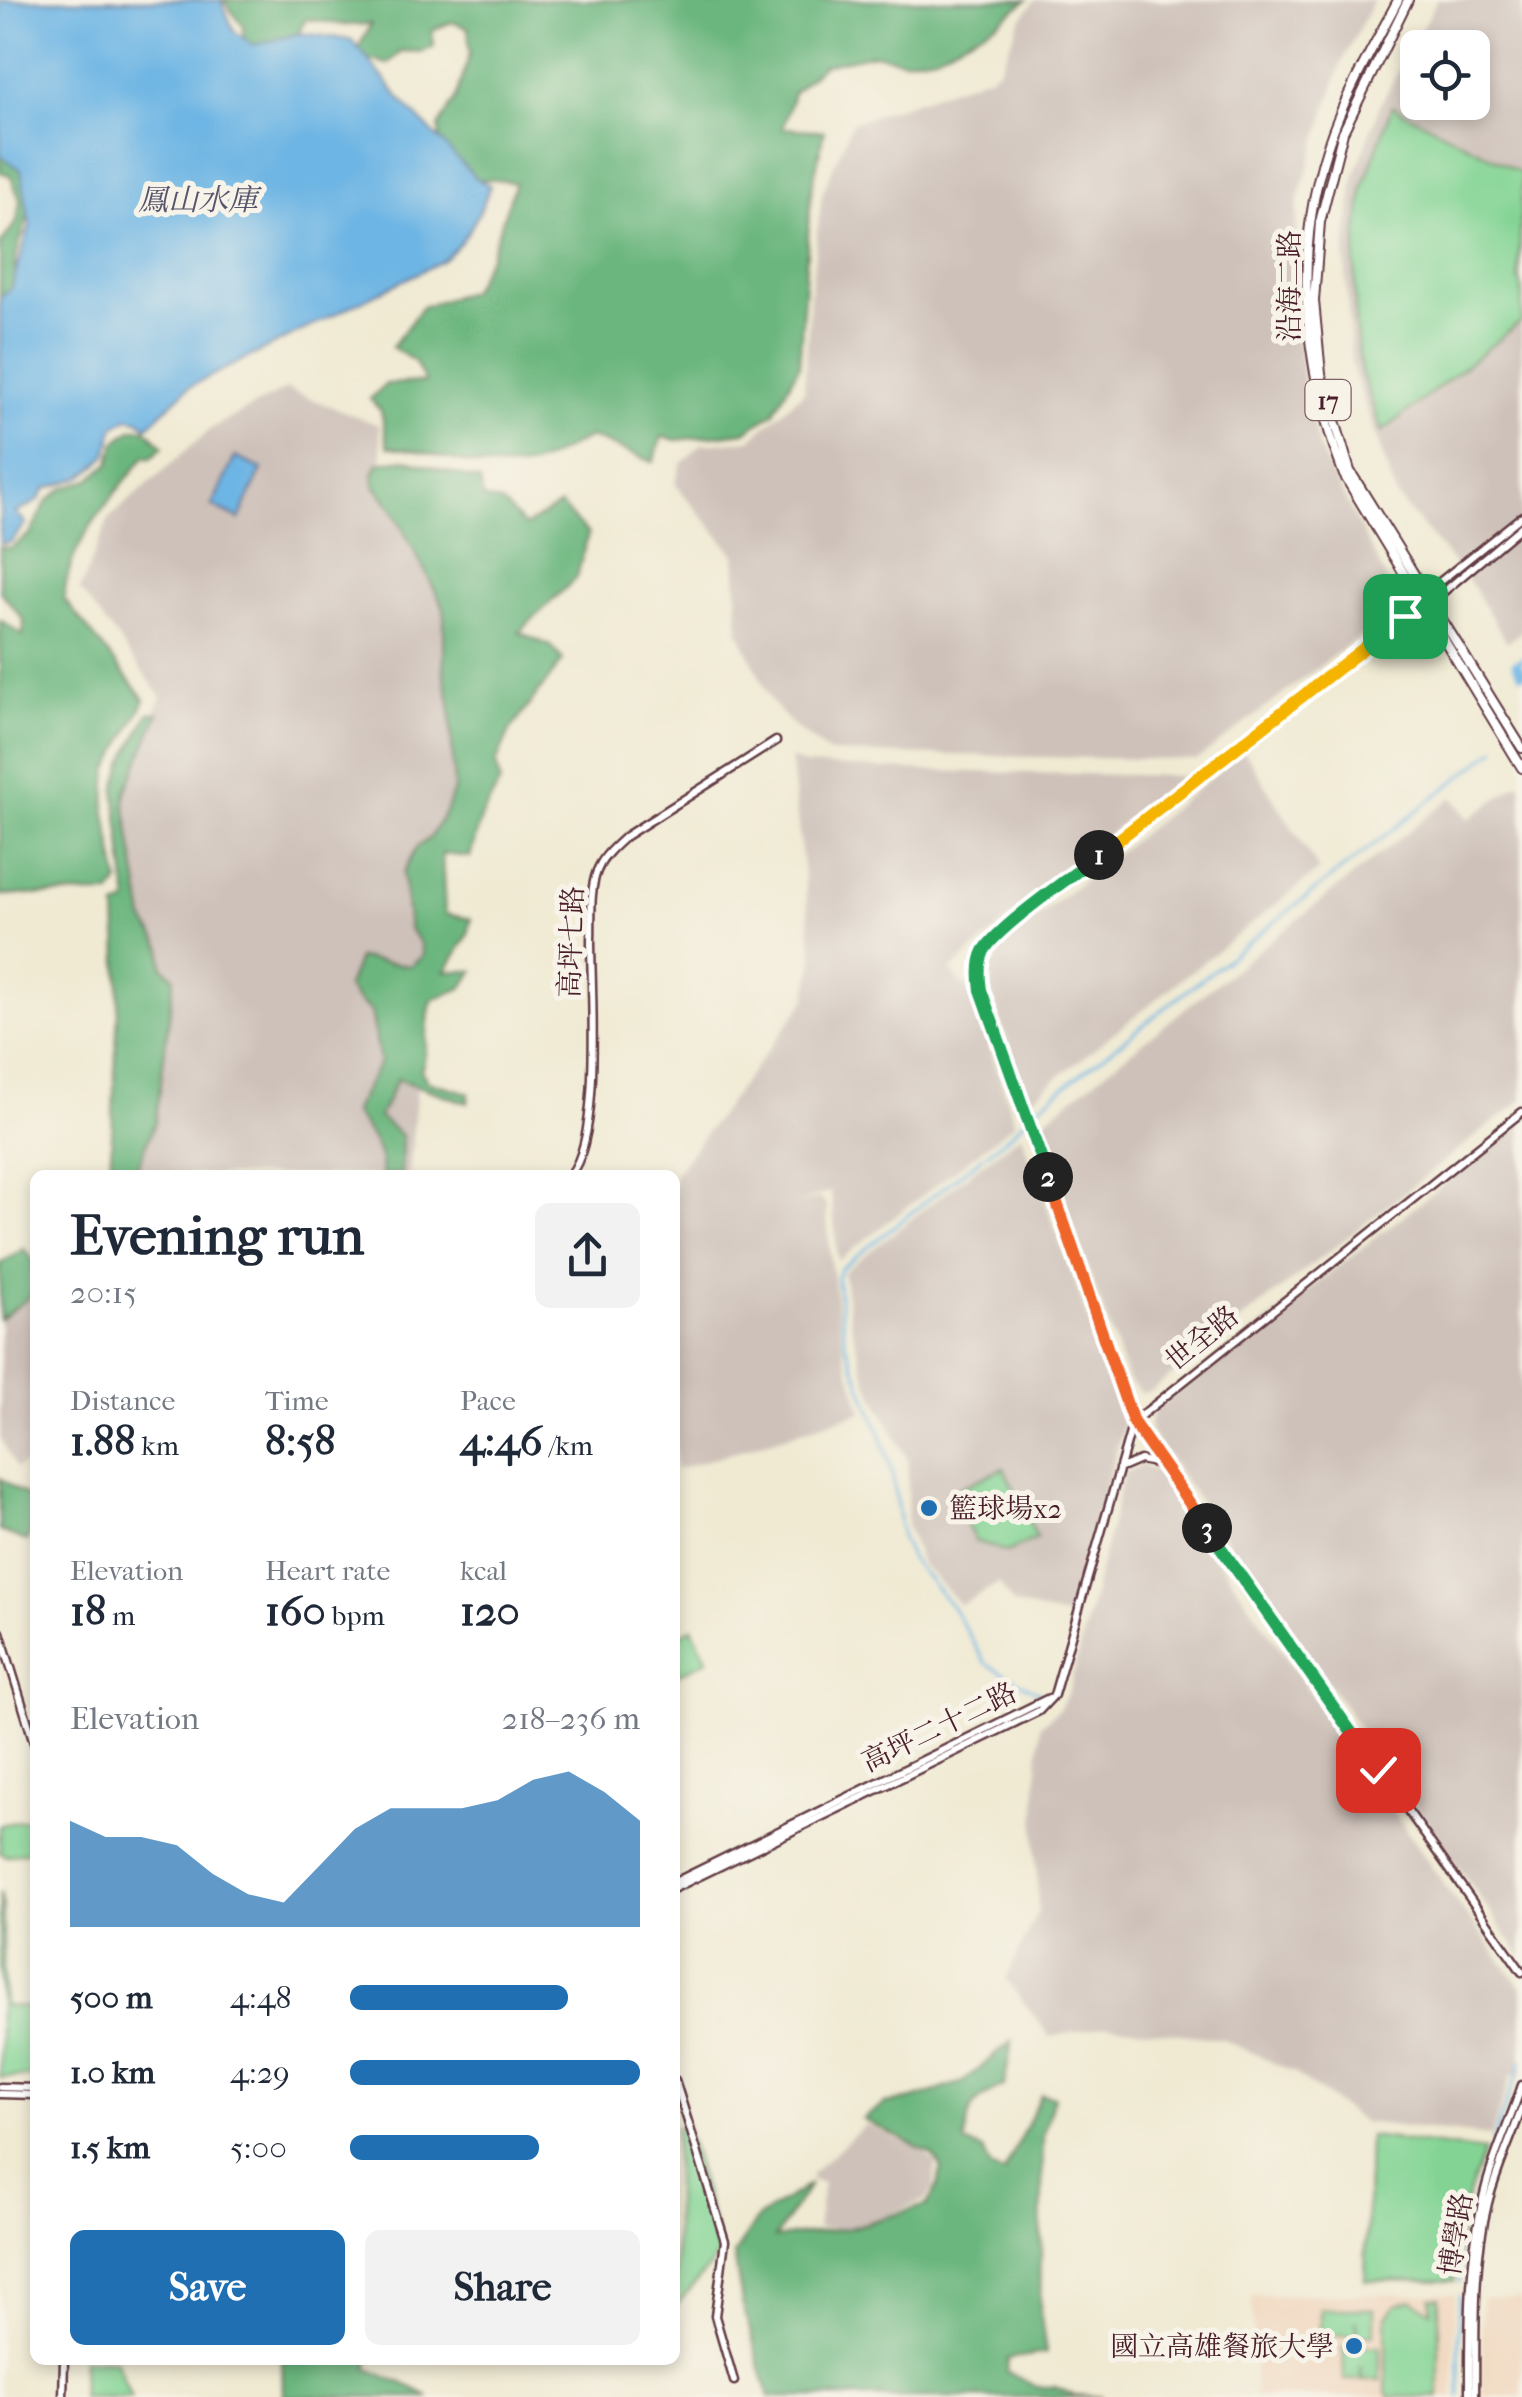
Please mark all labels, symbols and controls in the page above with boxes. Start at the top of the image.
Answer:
map controls [1400,30,1490,120]
button: locate [1400,30,1490,120]
water label: 鳳山水庫 [138,183,262,218]
street label: 沿海二路 [1273,230,1306,342]
road number: 17 [1306,380,1350,420]
pin [1363,574,1448,659]
icon: arrive [1378,589,1433,644]
pin: 1 [1074,830,1124,880]
text: 1 [1094,838,1104,871]
street label: 高坪七路 [553,885,589,999]
pin: 2 [1023,1152,1073,1202]
text: 2 [1041,1160,1055,1193]
button: share [535,1203,640,1308]
text: Evening run [70,1204,364,1268]
text: 20:15 [70,1274,137,1311]
street label: 世全路 [1159,1299,1245,1377]
text: Distance [70,1384,175,1417]
text: Time [265,1384,329,1417]
text: Pace [460,1384,516,1417]
text: 1.88 [70,1417,135,1466]
text: 8:58 [265,1417,336,1466]
text: 4:46 [460,1417,543,1466]
text: km [135,1429,179,1462]
text: /km [543,1429,593,1462]
place label: 籃球場x2 [949,1492,1062,1525]
marker: 籃球場x2 [918,1497,940,1519]
pin: 3 [1182,1503,1232,1553]
text: 3 [1201,1511,1213,1544]
text: Elevation [70,1554,183,1587]
text: Heart rate [265,1554,390,1587]
text: kcal [460,1554,507,1587]
text: 18 [70,1587,106,1636]
text: 160 [265,1587,326,1636]
text: 120 [460,1587,520,1636]
text: m [106,1599,135,1632]
text: bpm [326,1599,385,1632]
street label: 高坪二十二路 [856,1675,1022,1779]
text: Elevation [70,1700,199,1737]
text: 218–236 m [502,1700,640,1737]
pin [1336,1728,1421,1813]
icon: check [1351,1743,1406,1798]
text: 500 m [70,1979,153,2016]
text: 4:48 [230,1979,292,2016]
text: 1.0 km [70,2054,155,2091]
text: 4:29 [230,2054,290,2091]
text: 1.5 km [70,2129,150,2166]
text: 5:00 [230,2129,287,2166]
street label: 博學路 [1433,2190,1479,2278]
button: Save [70,2230,345,2345]
button: Share [365,2230,640,2345]
place label: 國立高雄餐旅大學 [1110,2330,1334,2363]
marker: 國立高雄餐旅大學 [1343,2335,1365,2357]

